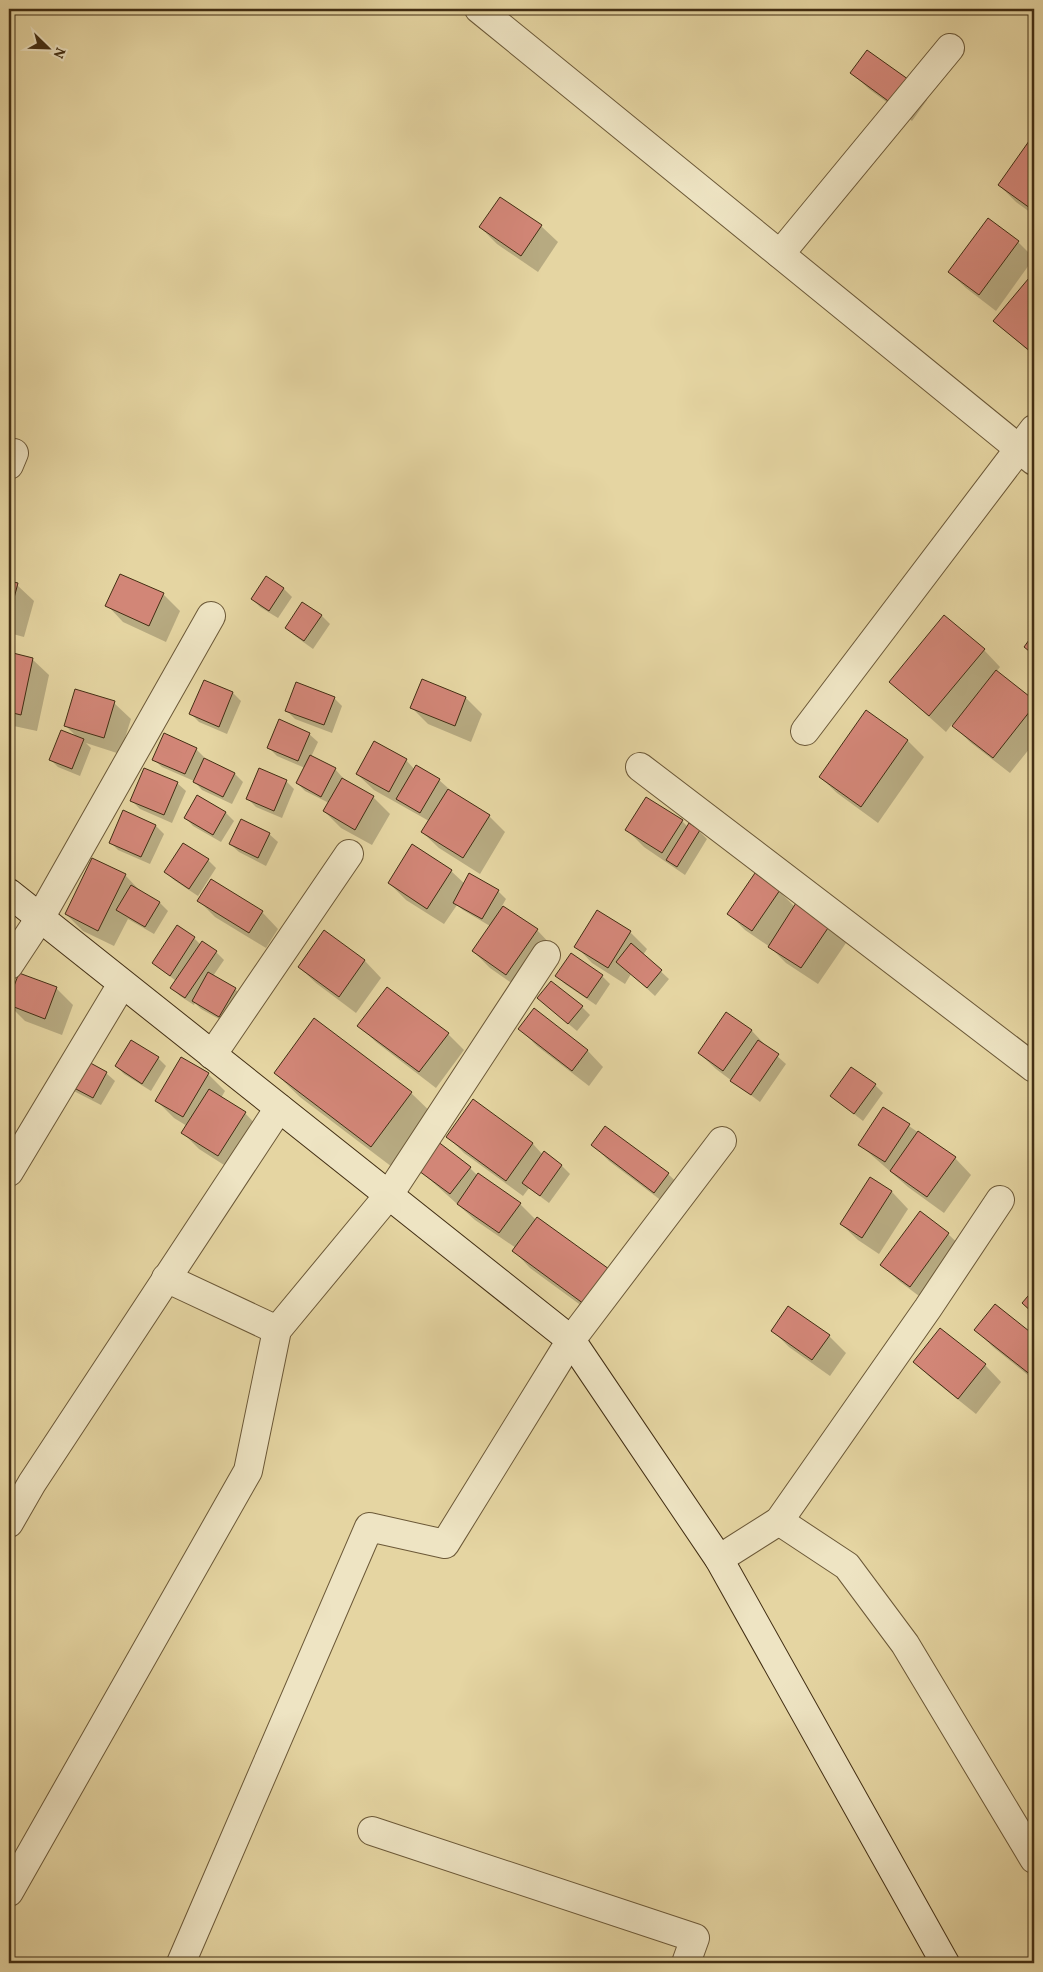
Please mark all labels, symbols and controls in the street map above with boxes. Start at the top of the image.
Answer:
north arrow [22,22,72,72]
text: N [48,44,69,61]

